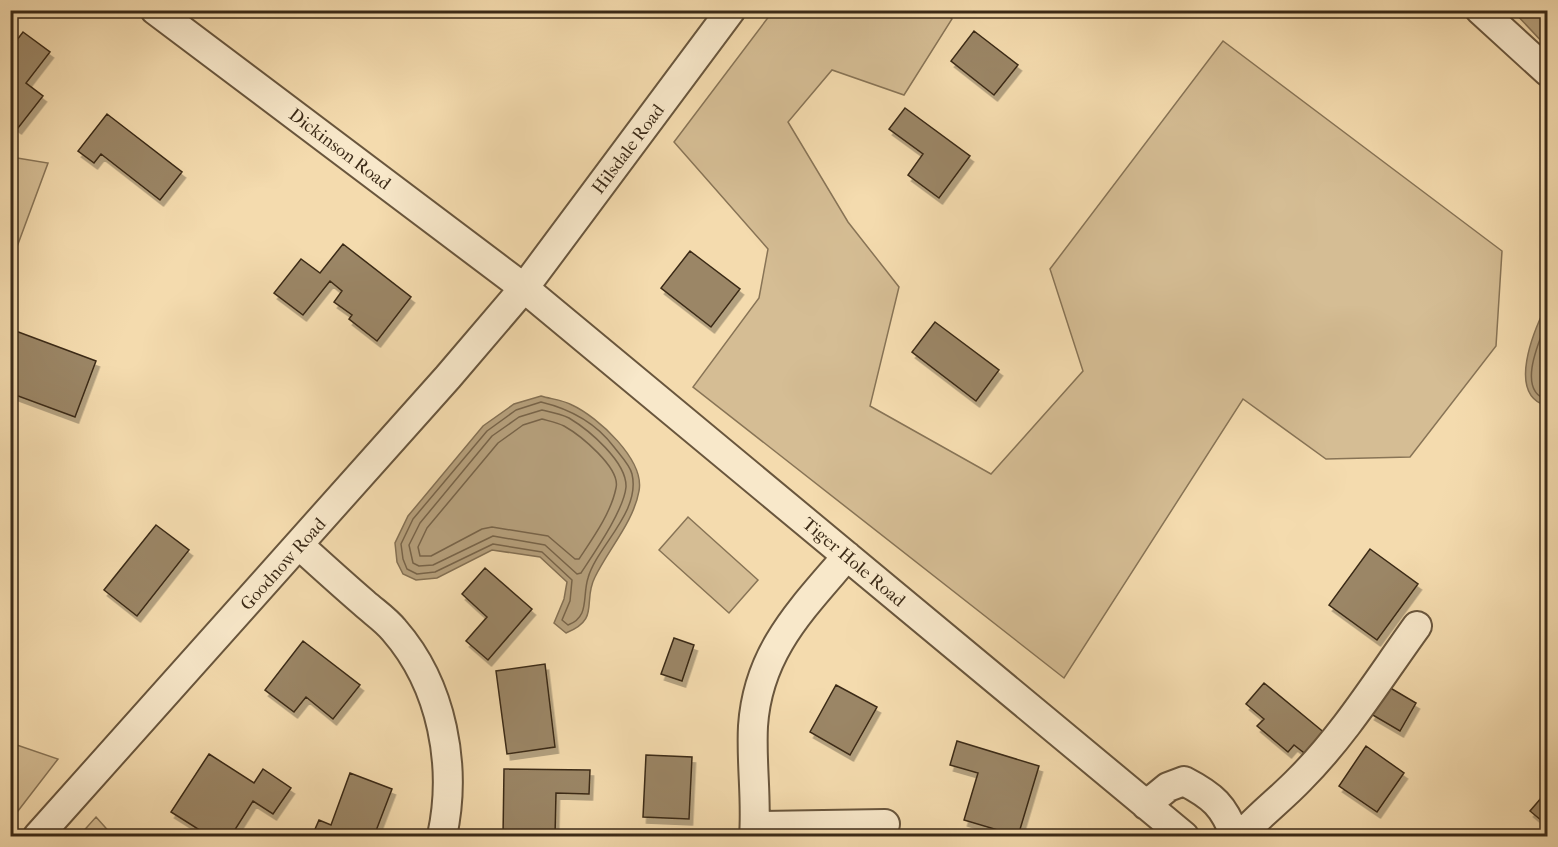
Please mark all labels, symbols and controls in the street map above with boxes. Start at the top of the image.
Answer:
street label: Hilsdale Road [588,100,669,198]
street label: Dickinson Road [285,104,395,195]
street label: Tiger Hole Road [798,513,910,612]
street label: Goodnow Road [236,514,331,615]

